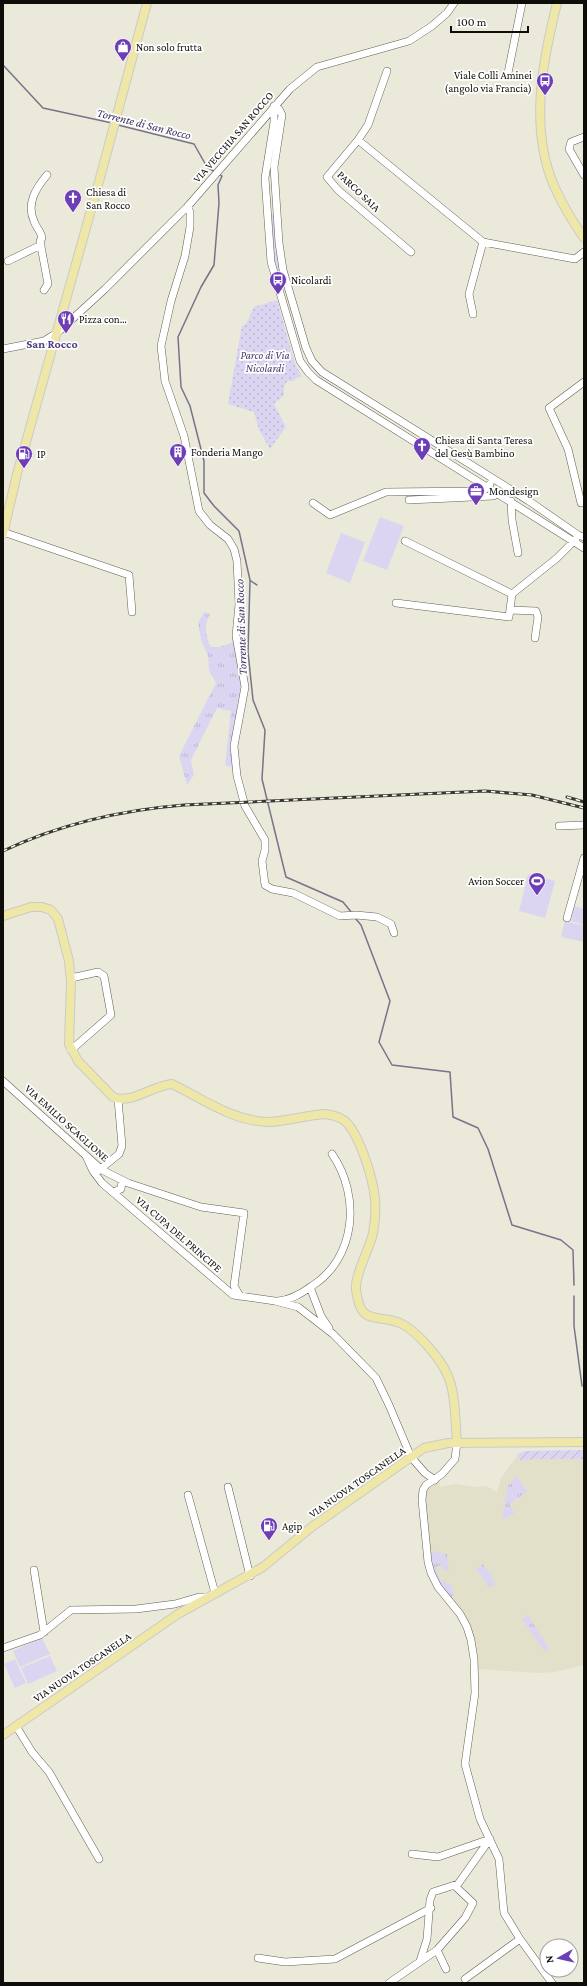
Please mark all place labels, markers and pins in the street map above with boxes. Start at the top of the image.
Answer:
shop icon: Non solo frutta [113,37,133,62]
place label: Non solo frutta [136,41,202,53]
place label: Viale Colli Aminei (angolo via Francia) [444,69,532,95]
bus stop icon: Viale Colli Aminei (angolo via Francia) [535,71,555,96]
place label: Chiesa di San Rocco [86,186,131,211]
church icon: Chiesa di San Rocco [63,188,83,213]
bus stop icon: Nicolardi [268,270,288,295]
place label: Nicolardi [291,274,332,286]
restaurant icon: Pizza con… [56,309,76,334]
place label: Pizza con… [79,313,127,325]
place label: Chiesa di Santa Teresa del Gesù Bambino [435,434,533,459]
church icon: Chiesa di Santa Teresa del Gesù Bambino [412,436,432,461]
building icon: Fonderia Mango [168,442,188,467]
fuel station icon: IP [14,444,34,469]
place label: Fonderia Mango [191,446,264,459]
place label: IP [37,448,46,460]
office icon: Mondesign [466,481,486,506]
place label: Mondesign [489,485,539,498]
sports icon: Avion Soccer [527,871,547,896]
place label: Avion Soccer [468,875,524,887]
fuel station icon: Agip [259,1516,279,1541]
place label: Agip [282,1520,302,1533]

